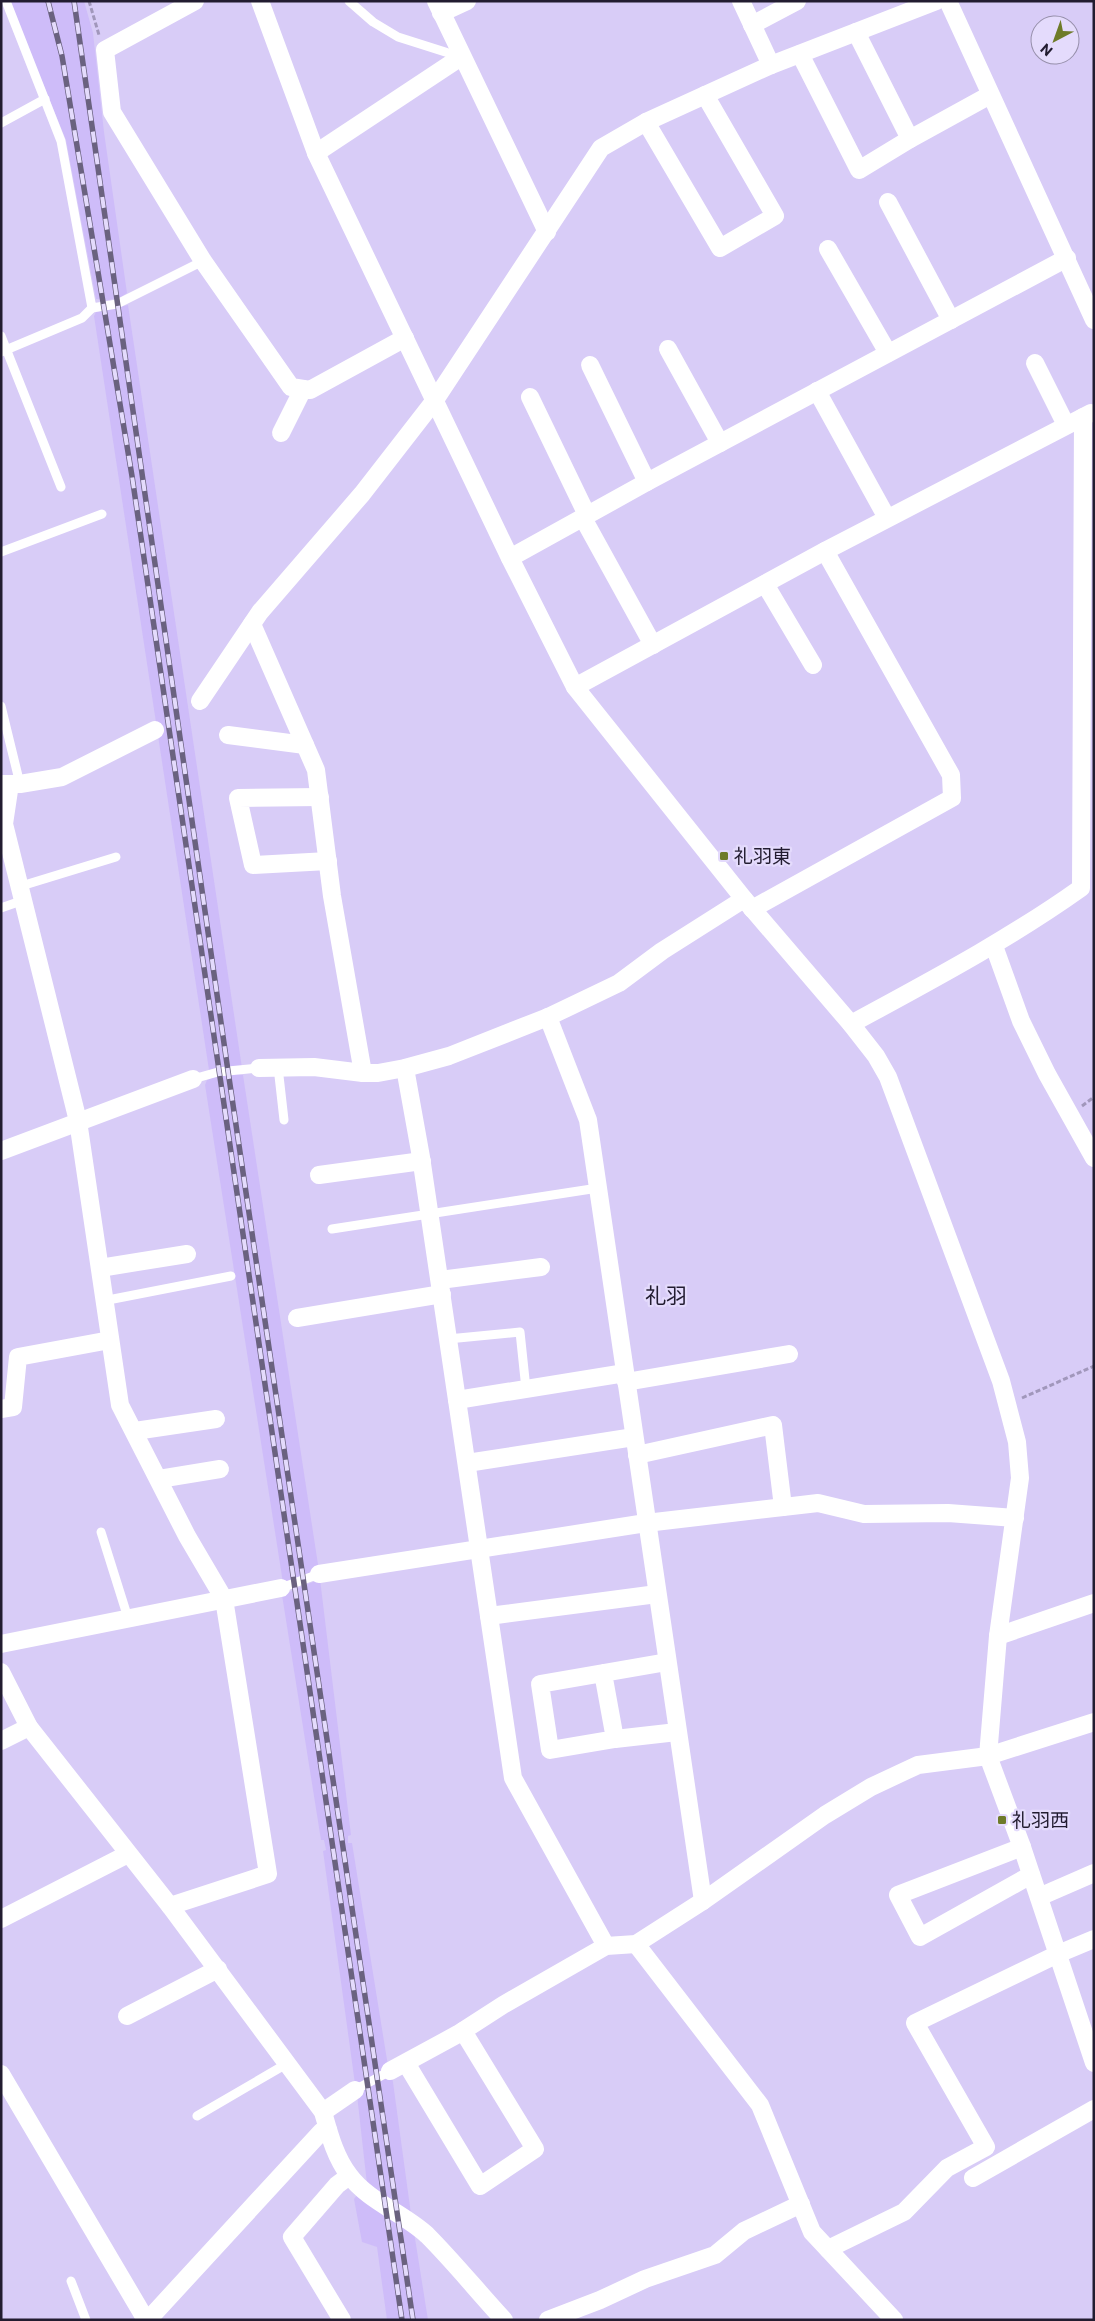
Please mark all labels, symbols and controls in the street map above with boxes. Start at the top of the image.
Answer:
north arrow [1030,15,1080,65]
text: N [1037,40,1056,60]
place label: 礼羽東 [734,844,791,867]
marker: 礼羽東 [718,850,730,862]
district label: 礼羽 [645,1282,687,1307]
place label: 礼羽西 [1012,1808,1069,1831]
marker: 礼羽西 [996,1814,1008,1826]

